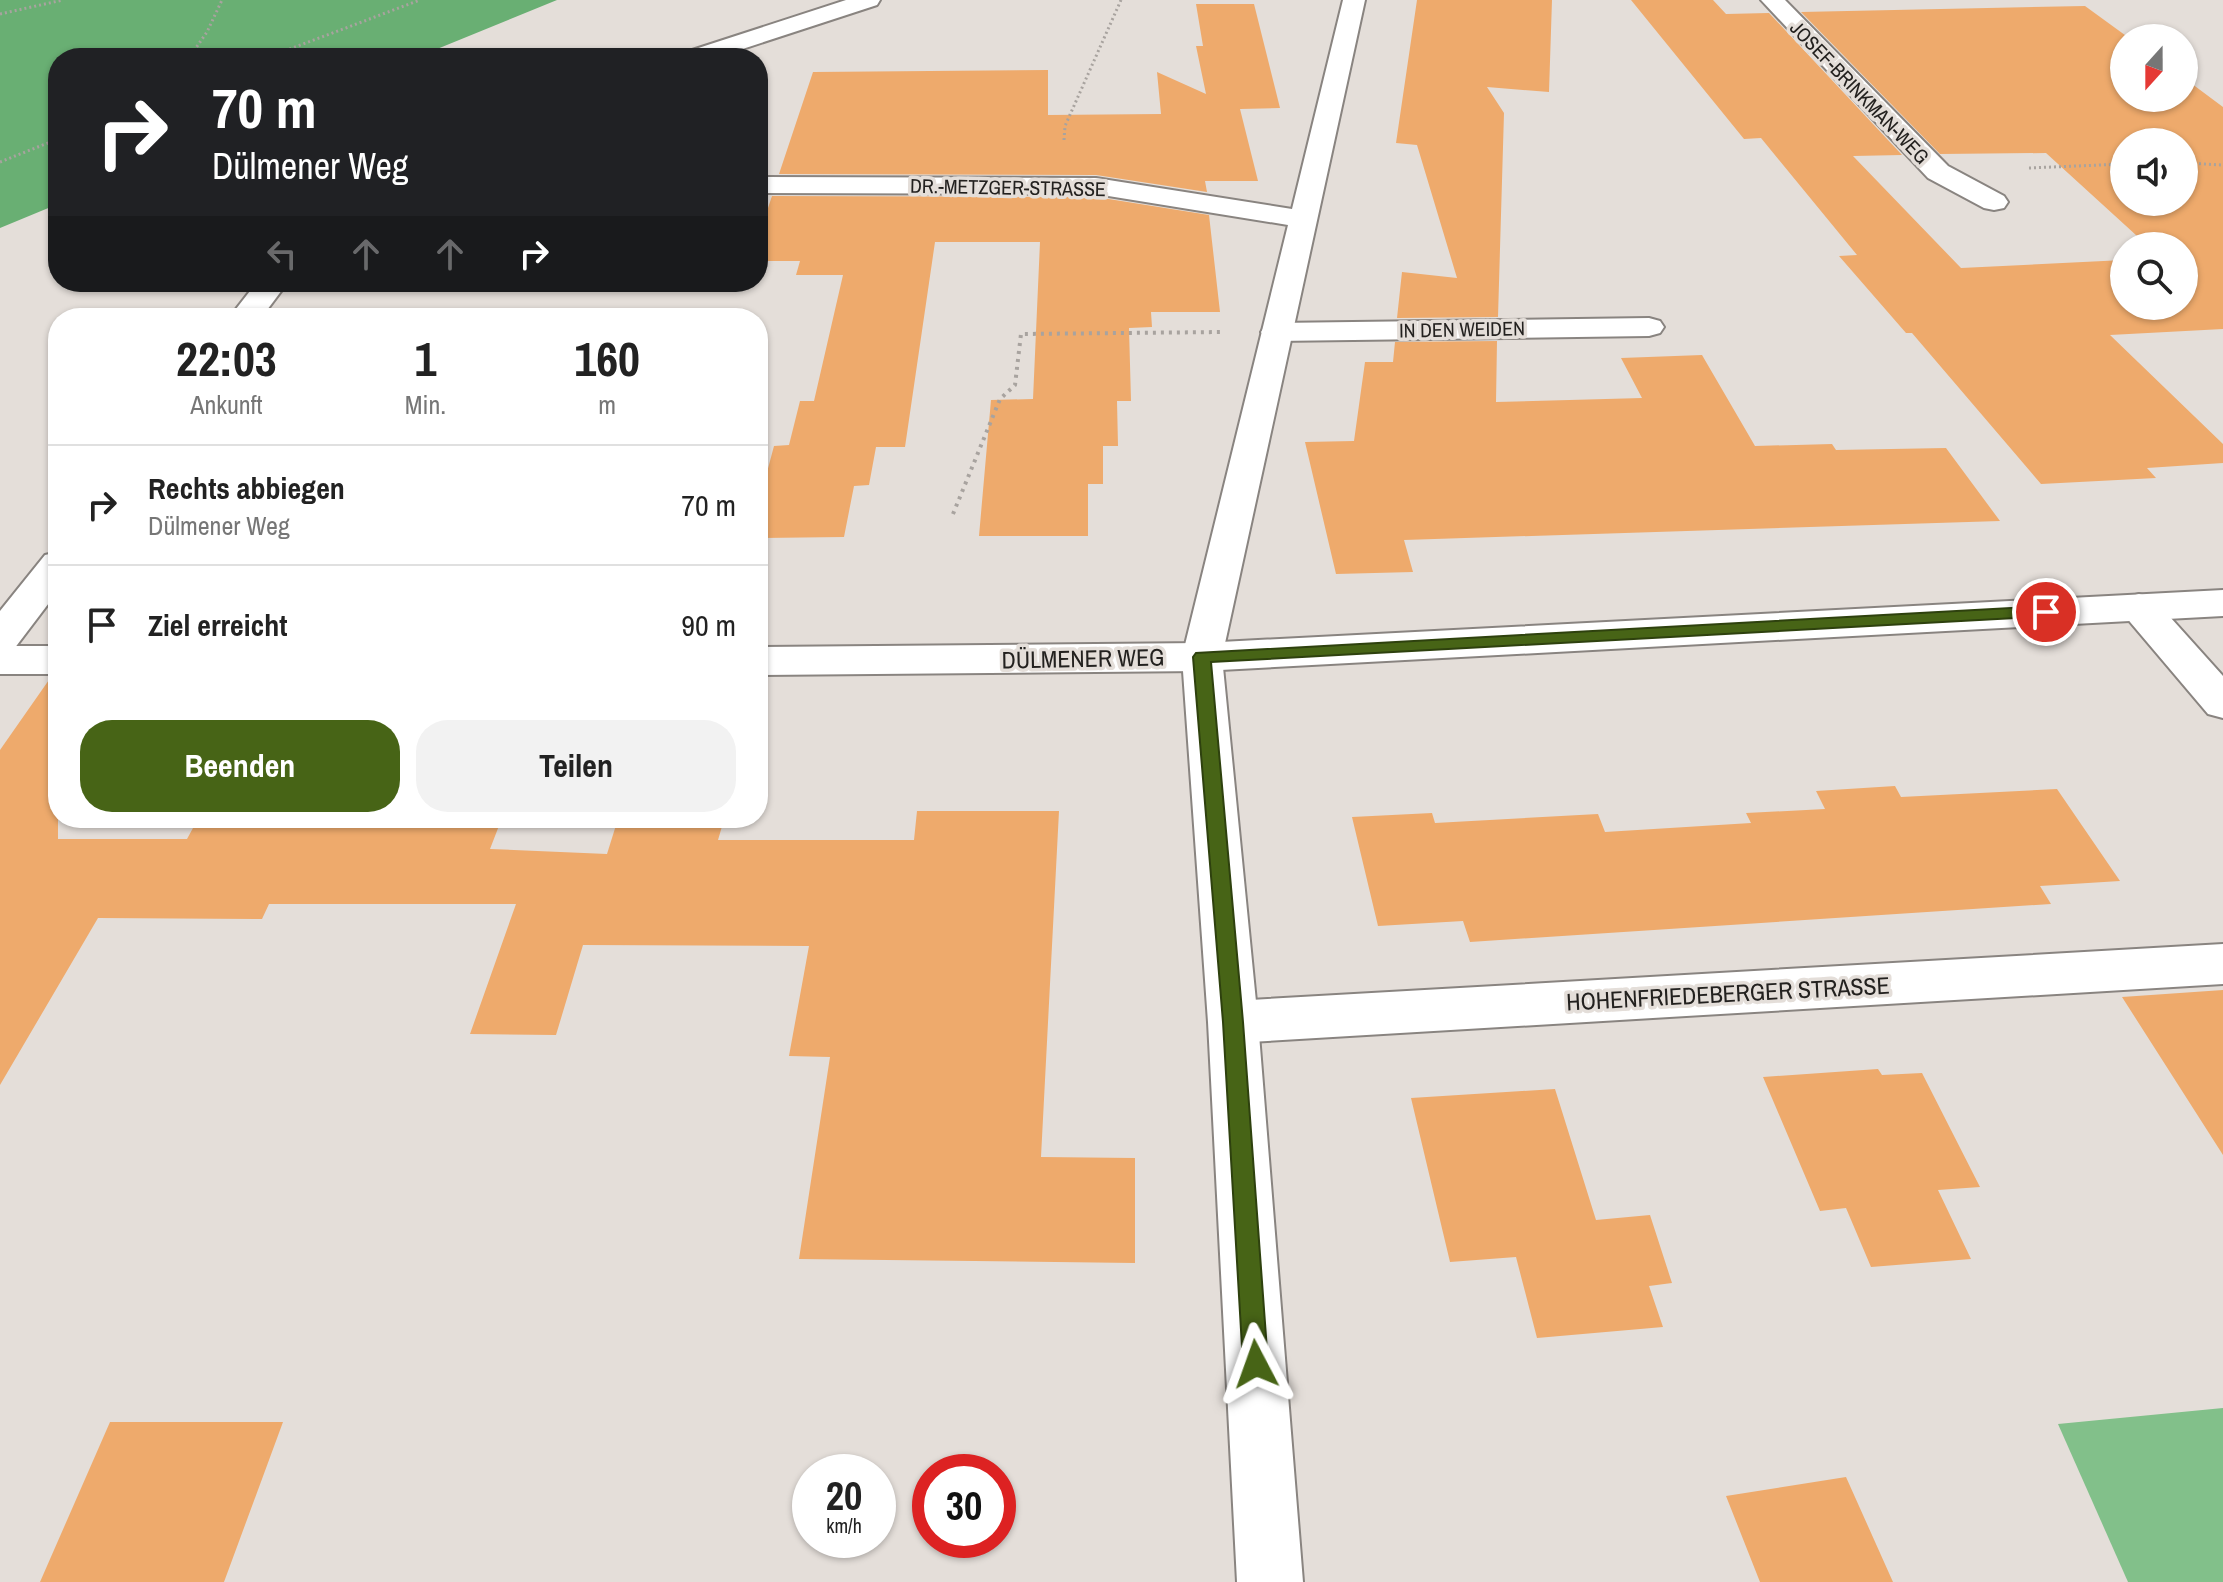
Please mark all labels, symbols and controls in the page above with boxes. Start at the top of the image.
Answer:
street label: JOSEF-BRINKMAN-WEG [1784,14,1936,170]
north arrow [2110,24,2198,112]
map controls [2110,24,2198,320]
text: 70 m [212,70,317,145]
icon: right [80,80,184,184]
button: sound [2110,128,2198,216]
text: Dülmener Weg [212,142,408,190]
street label: DR.-METZGER-STRASSE [910,172,1106,202]
icon: left [260,232,304,276]
icon: ahead [344,232,388,276]
icon: ahead [428,232,472,276]
icon: right [512,232,556,276]
button: search [2110,232,2198,320]
street label: IN DEN WEIDEN [1399,314,1525,344]
text: 22:03 [176,326,277,391]
text: 1 [415,326,436,391]
text: 160 [574,326,640,391]
text: Ankunft [190,387,263,422]
text: Min. [405,387,446,422]
text: m [598,387,616,422]
text: Rechts abbiegen [148,468,345,508]
icon: right [80,483,124,527]
text: 70 m [681,485,736,525]
text: Dülmener Weg [148,508,290,543]
pin [2012,578,2080,646]
icon: arrive [2024,590,2068,634]
icon: arrive [80,603,124,647]
text: Ziel erreicht [148,605,287,645]
text: 90 m [681,605,736,645]
street label: DÜLMENER WEG [1001,641,1165,675]
button: Beenden [80,720,400,812]
button: Teilen [416,720,736,812]
street label: HOHENFRIEDEBERGER STRASSE [1566,969,1890,1017]
position arrow [1214,1322,1298,1406]
speed limit sign: 30 [912,1454,1016,1558]
text: 20 [826,1469,862,1522]
text: km/h [826,1512,862,1539]

